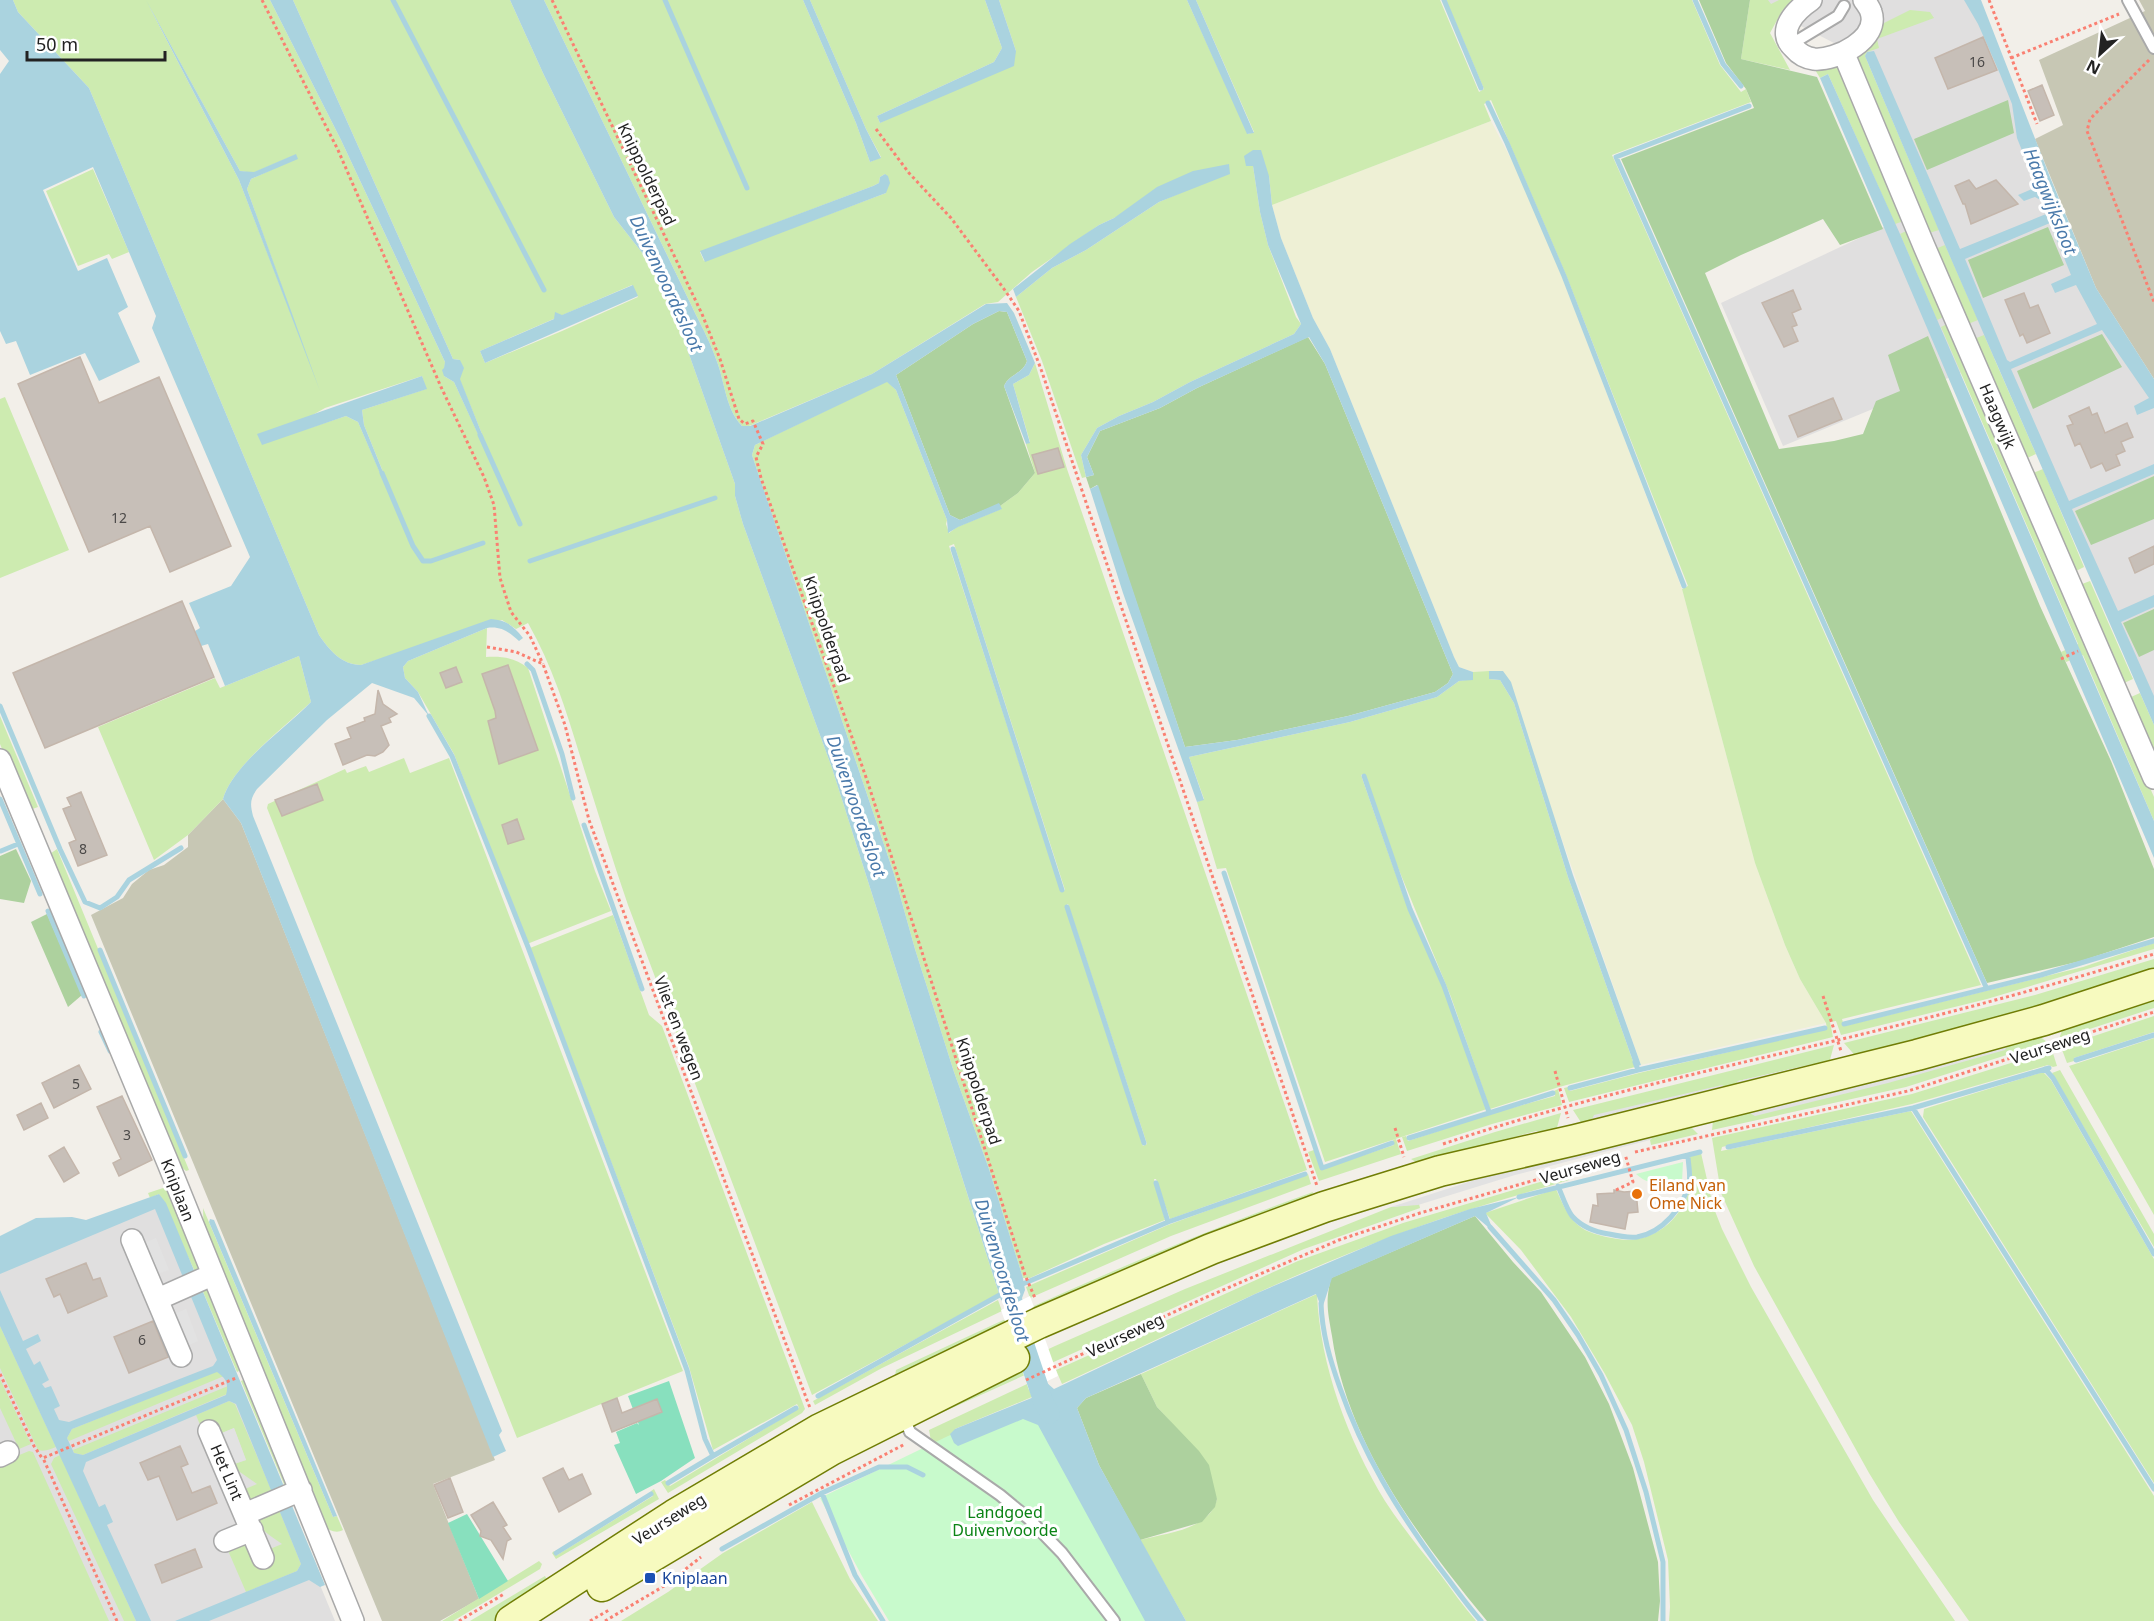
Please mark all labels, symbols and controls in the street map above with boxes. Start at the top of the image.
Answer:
scale bar [27,24,165,62]
north arrow [2070,24,2130,84]
text: 50 m [36,32,78,56]
house number: 16 [1969,52,1985,71]
text: N [2082,55,2104,80]
street label: Knippolderpad [613,119,681,229]
water label: Haagwijksloot [2019,144,2084,259]
water label: Duivenvoordesloot [625,211,710,356]
street label: Haagwijk [1974,380,2022,452]
house number: 12 [111,508,127,527]
street label: Knippolderpad [798,573,856,685]
water label: Duivenvoordesloot [821,732,893,881]
house number: 8 [79,839,87,858]
street label: Vliet en wegen [649,973,709,1083]
street label: Veurseweg [2007,1023,2093,1069]
street label: Knippolderpad [951,1035,1007,1147]
house number: 5 [72,1074,80,1093]
house number: 3 [123,1125,131,1144]
street label: Veurseweg [1537,1145,1623,1189]
street label: Kniplaan [156,1155,200,1225]
place label: Eiland van Ome Nick [1649,1174,1726,1214]
marker: Eiland van Ome Nick [1630,1187,1644,1201]
water label: Duivenvoordesloot [970,1196,1036,1345]
street label: Veurseweg [1083,1308,1167,1362]
house number: 6 [138,1330,146,1349]
street label: Het Lint [205,1441,249,1504]
street label: Veurseweg [628,1488,710,1550]
park label: Landgoed Duivenvoorde [952,1501,1058,1541]
place label: Kniplaan [662,1567,728,1589]
marker: Kniplaan [643,1571,657,1585]

